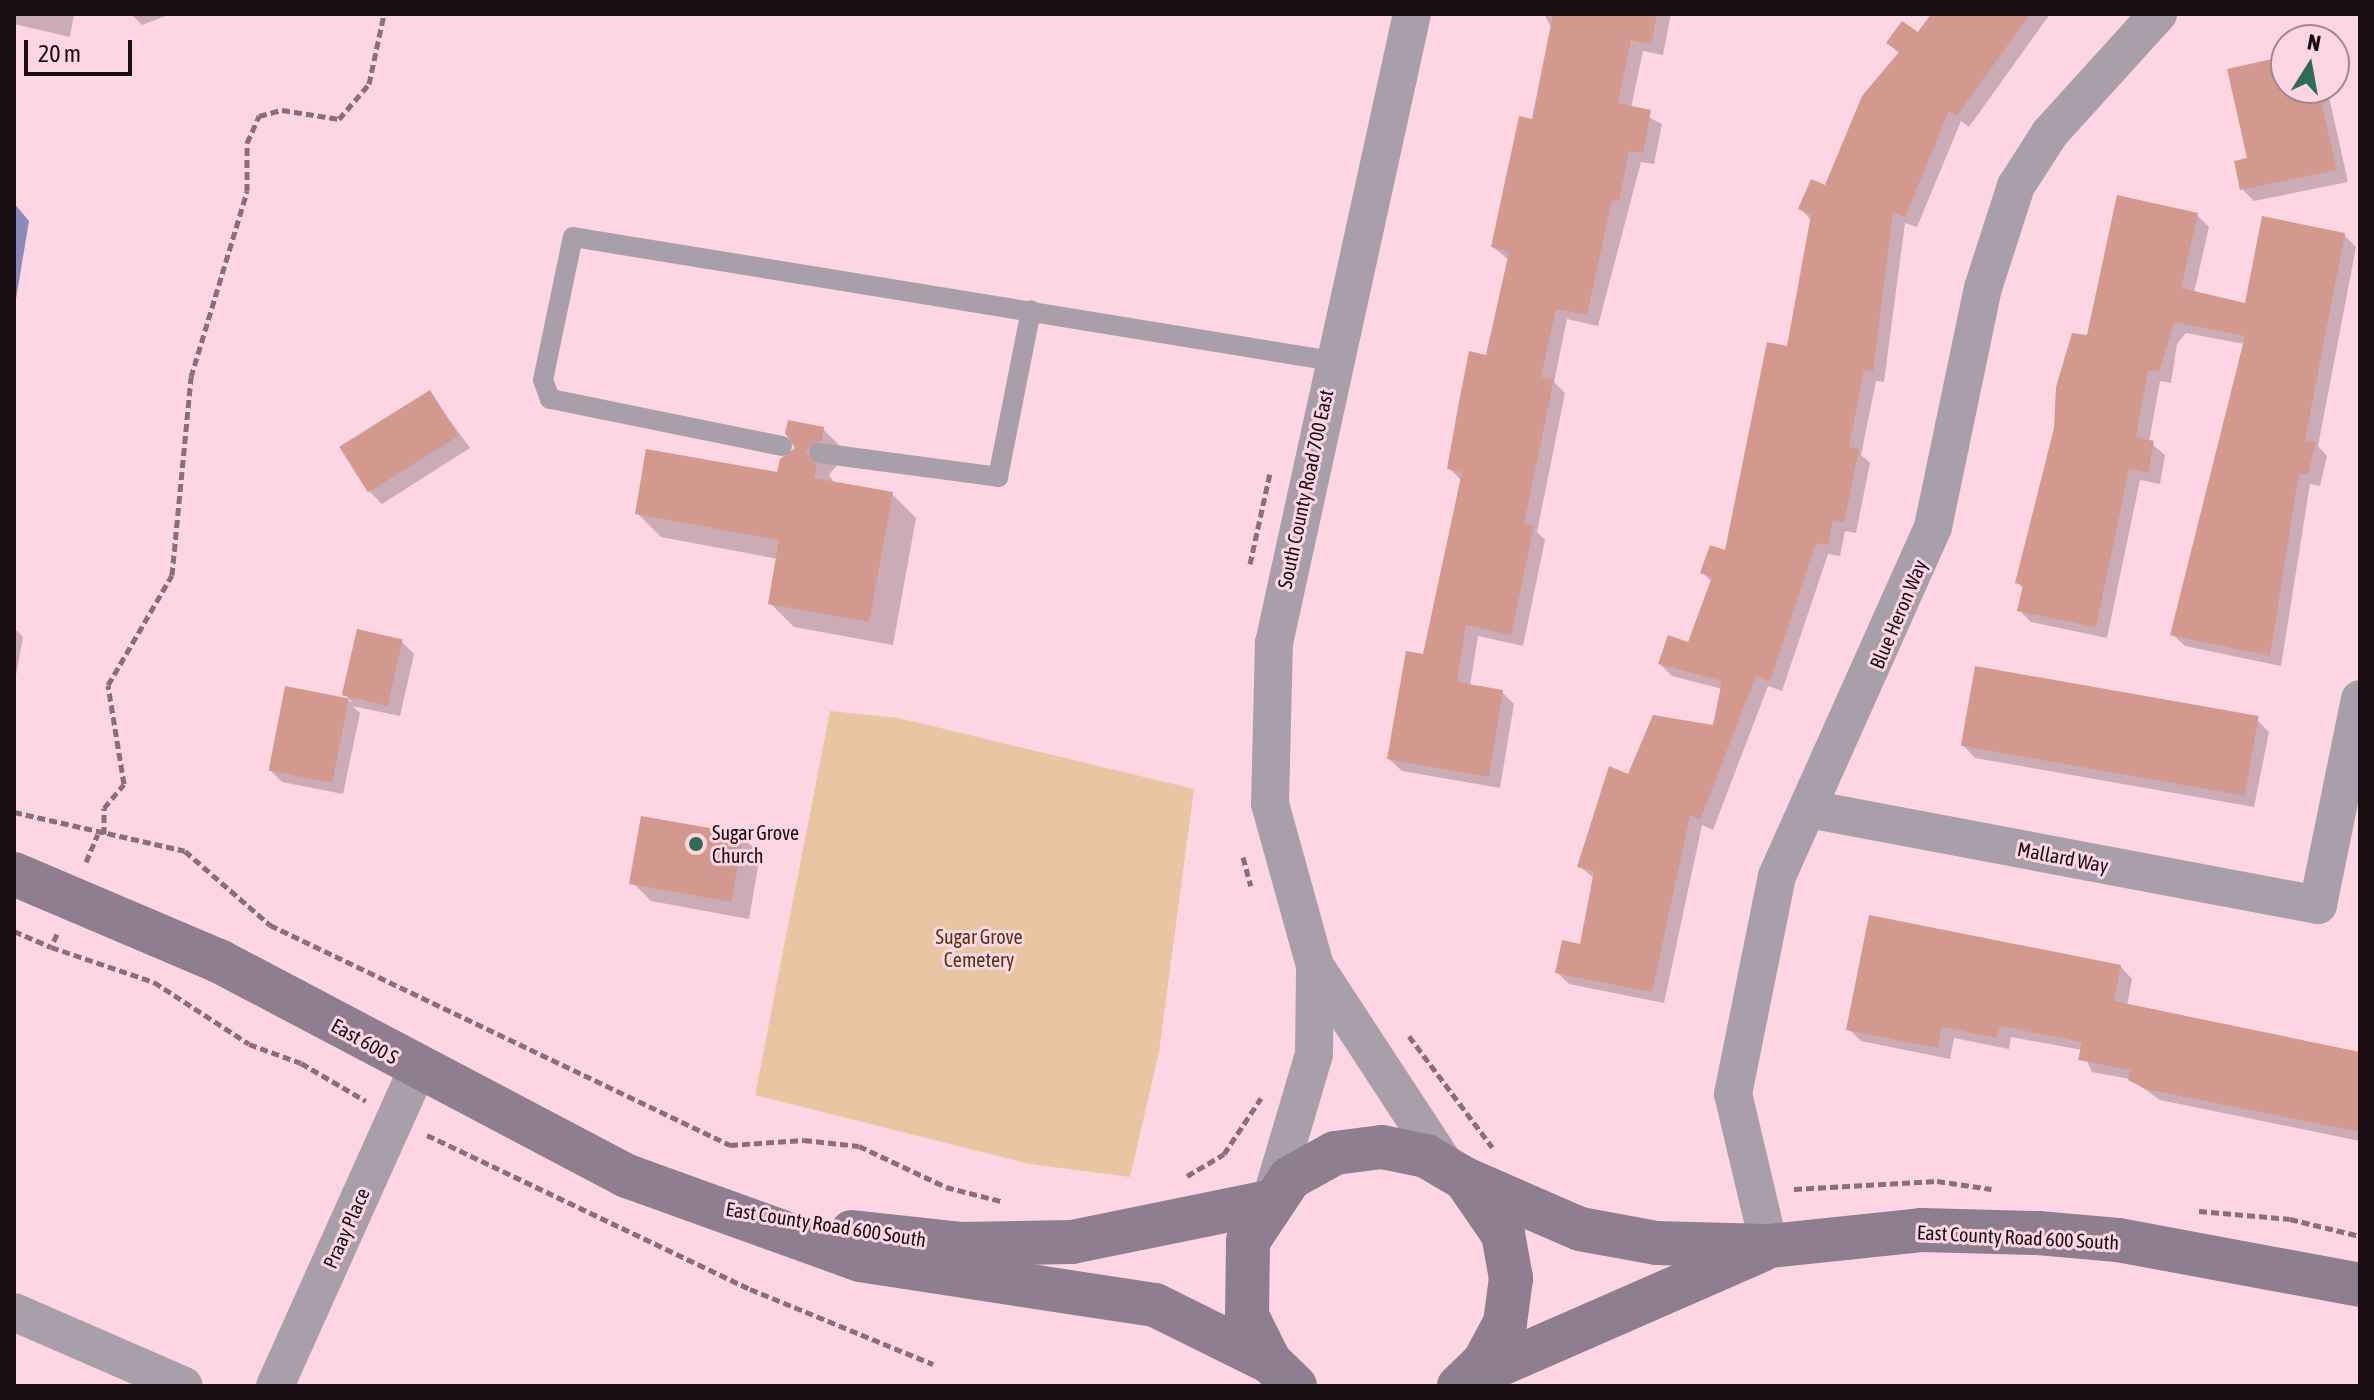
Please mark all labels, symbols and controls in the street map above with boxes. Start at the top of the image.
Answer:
scale bar [28,24,136,74]
north arrow [2270,24,2350,104]
text: N [2305,28,2323,56]
text: 20 m [38,40,81,67]
street label: South County Road 700 East [1272,387,1338,591]
street label: Blue Heron Way [1864,556,1932,672]
place label: Sugar Grove Church [712,820,799,867]
marker: Sugar Grove Church [687,835,705,853]
street label: Mallard Way [2015,836,2111,878]
park label: Sugar Grove Cemetery [935,925,1023,972]
street label: East 600 S [327,1013,403,1069]
street label: Praay Place [318,1184,374,1272]
street label: East County Road 600 South [724,1196,928,1252]
street label: East County Road 600 South [1916,1220,2120,1254]

